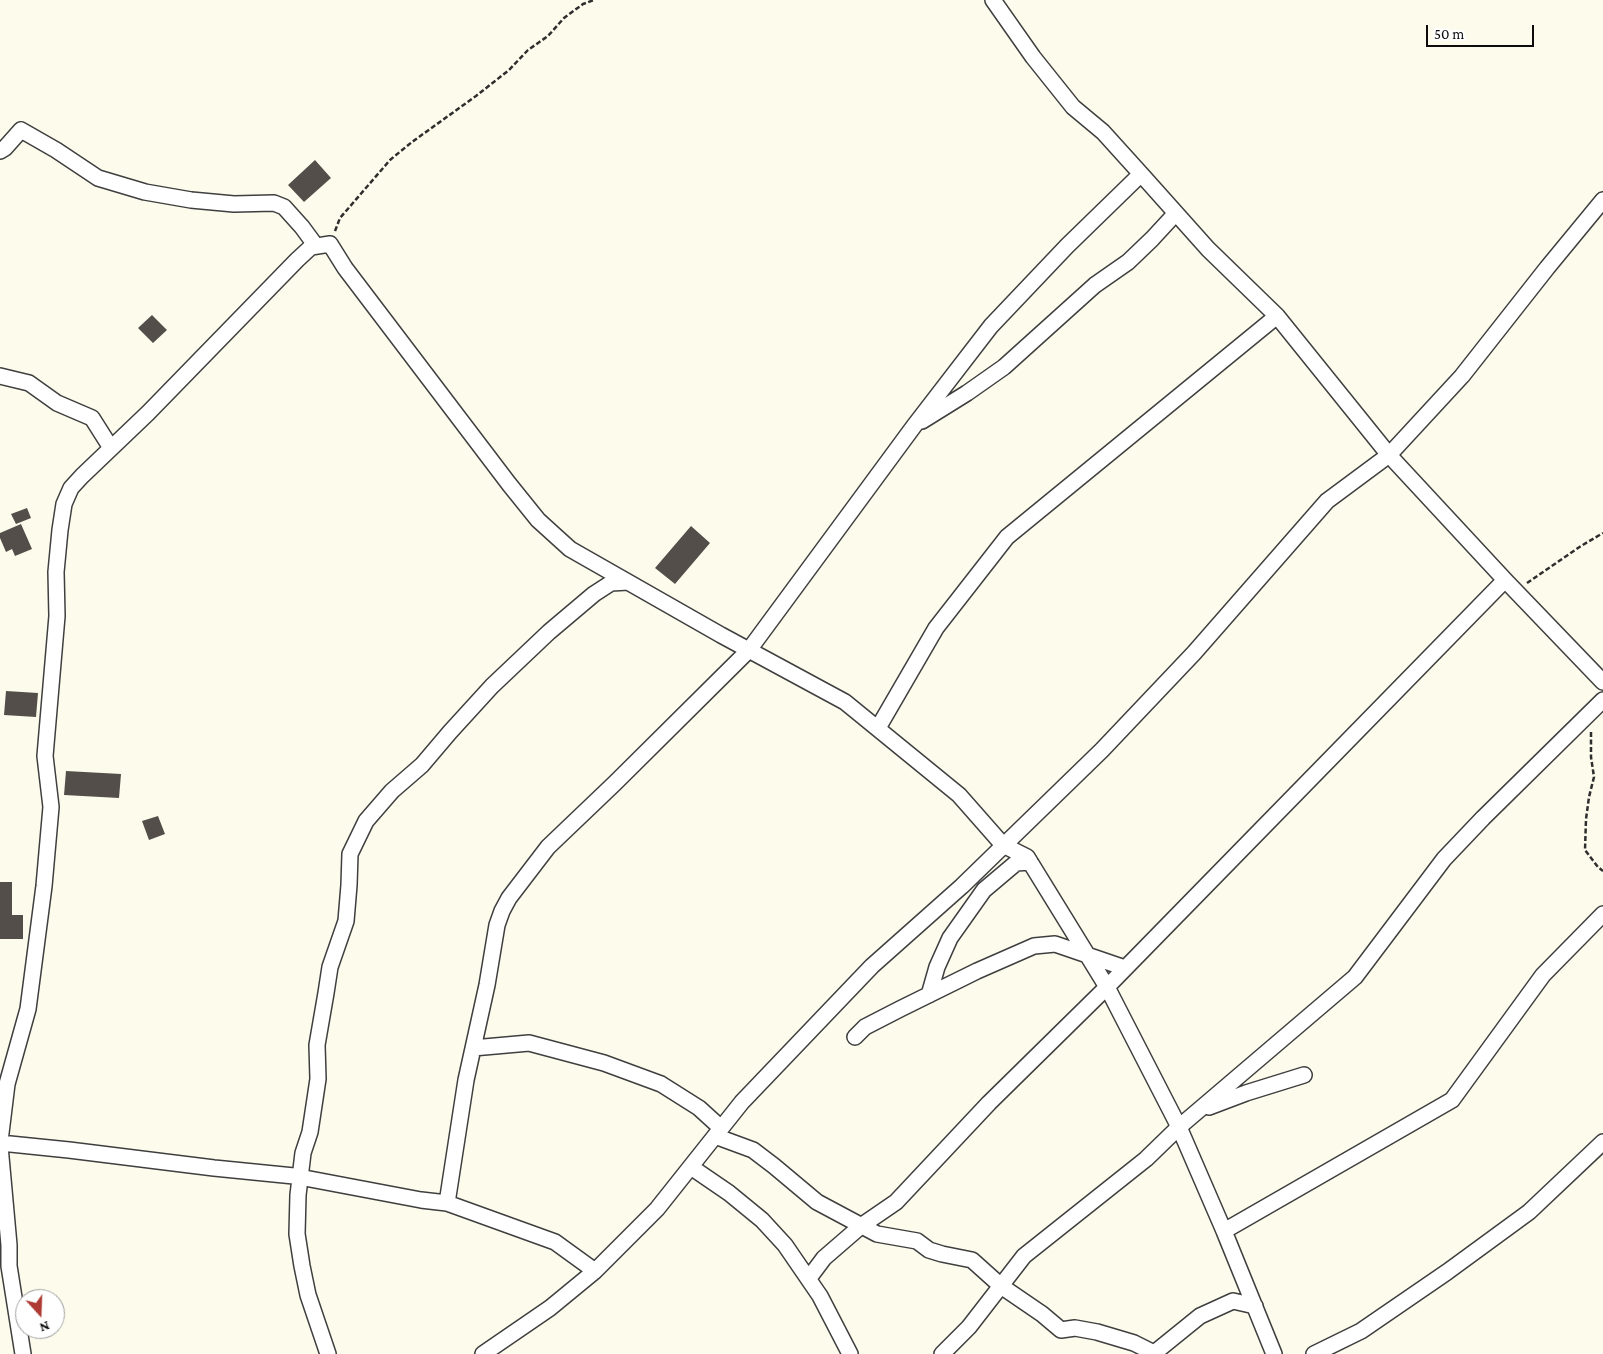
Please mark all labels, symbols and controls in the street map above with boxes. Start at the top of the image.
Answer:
scale bar [1428,15,1536,47]
text: 50 m [1434,26,1464,42]
north arrow [15,1289,65,1339]
text: N [38,1318,52,1336]

